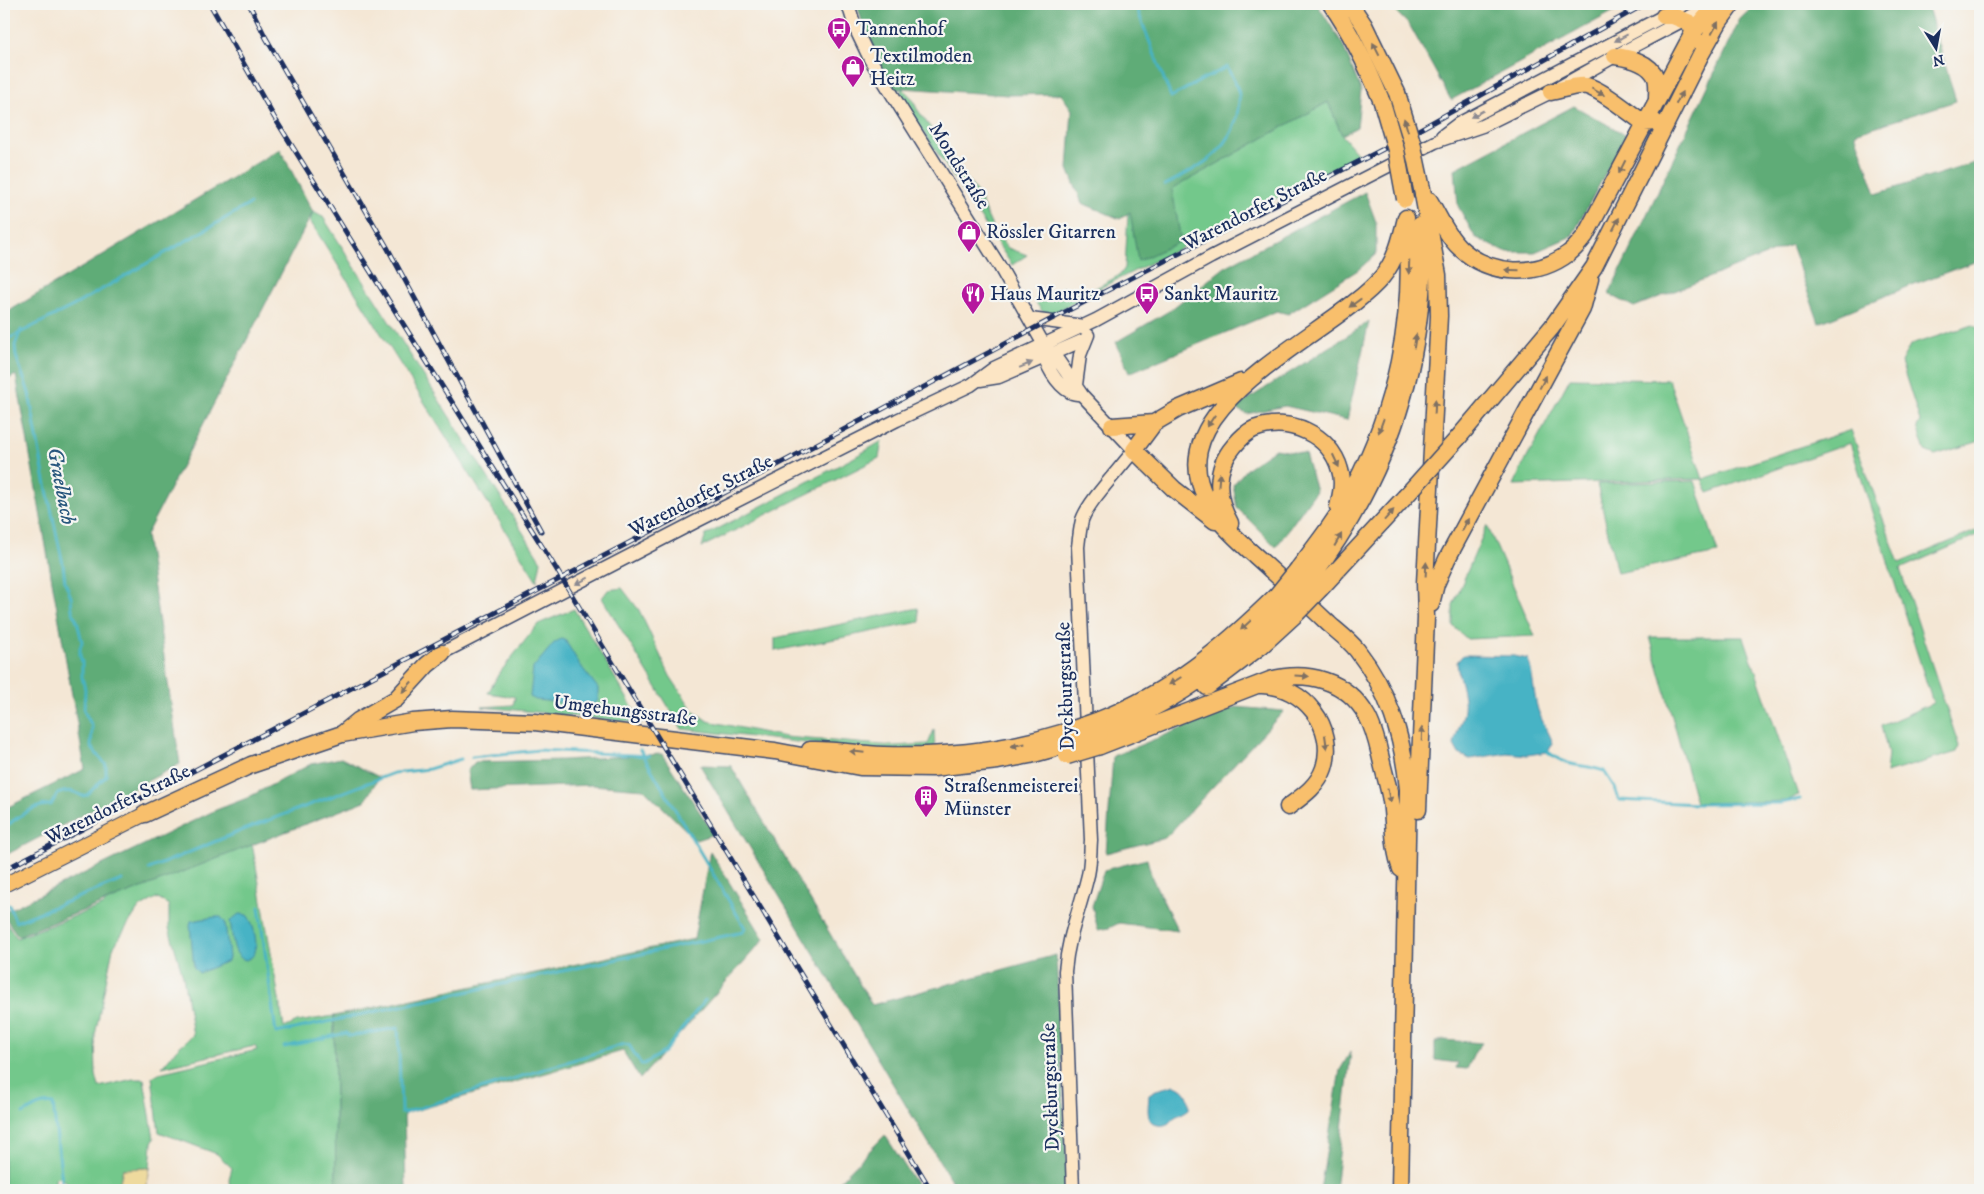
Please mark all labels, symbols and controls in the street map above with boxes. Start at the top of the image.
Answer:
bus stop icon: Tannenhof [826,16,852,50]
place label: Tannenhof [856,17,948,42]
one-way arrow [1711,22,1720,35]
north arrow [1912,22,1962,72]
one-way arrow [1614,34,1628,42]
one-way arrow [1372,42,1380,56]
place label: Textilmoden Heitz [870,44,973,92]
text: N [1930,50,1946,70]
shop icon: Textilmoden Heitz [840,54,866,88]
one-way arrow [1591,88,1605,97]
one-way arrow [1675,90,1684,105]
one-way arrow [1470,110,1484,118]
one-way arrow [1402,117,1410,132]
street label: Mondstraße [923,118,995,214]
one-way arrow [1618,160,1626,174]
street label: Warendorfer Straße [1178,163,1331,258]
one-way arrow [1612,217,1620,231]
shop icon: Rössler Gitarren [956,219,982,253]
place label: Rössler Gitarren [986,220,1116,245]
one-way arrow [1405,259,1413,275]
one-way arrow [1504,266,1520,274]
restaurant icon: Haus Mauritz [960,281,986,315]
bus stop icon: Sankt Mauritz [1134,281,1160,315]
place label: Haus Mauritz [990,282,1100,307]
place label: Sankt Mauritz [1164,282,1278,307]
one-way arrow [1348,298,1362,308]
one-way arrow [1412,333,1420,349]
one-way arrow [1019,361,1034,369]
one-way arrow [1538,375,1547,389]
one-way arrow [1431,399,1439,415]
one-way arrow [1207,415,1216,428]
one-way arrow [1377,419,1385,434]
water label: Graelbach [41,445,81,527]
street label: Warendorfer Straße [624,449,777,544]
one-way arrow [1332,454,1340,468]
one-way arrow [1216,472,1224,488]
one-way arrow [1383,509,1394,521]
one-way arrow [1461,518,1469,532]
one-way arrow [1334,532,1342,547]
one-way arrow [1423,561,1431,577]
one-way arrow [575,577,589,585]
one-way arrow [1241,619,1253,631]
street label: Dyckburgstraße [1051,621,1081,751]
one-way arrow [1294,672,1310,680]
one-way arrow [1168,676,1181,686]
one-way arrow [401,681,413,693]
street label: Umgehungsstraße [552,690,698,732]
one-way arrow [1418,726,1426,742]
one-way arrow [1322,735,1330,751]
one-way arrow [1011,741,1026,749]
one-way arrow [848,748,864,756]
street label: Warendorfer Straße [40,759,195,851]
place label: Straßenmeisterei Münster [944,774,1078,822]
building icon: Straßenmeisterei Münster [913,784,939,818]
one-way arrow [1385,788,1393,803]
street label: Dyckburgstraße [1036,1022,1066,1152]

